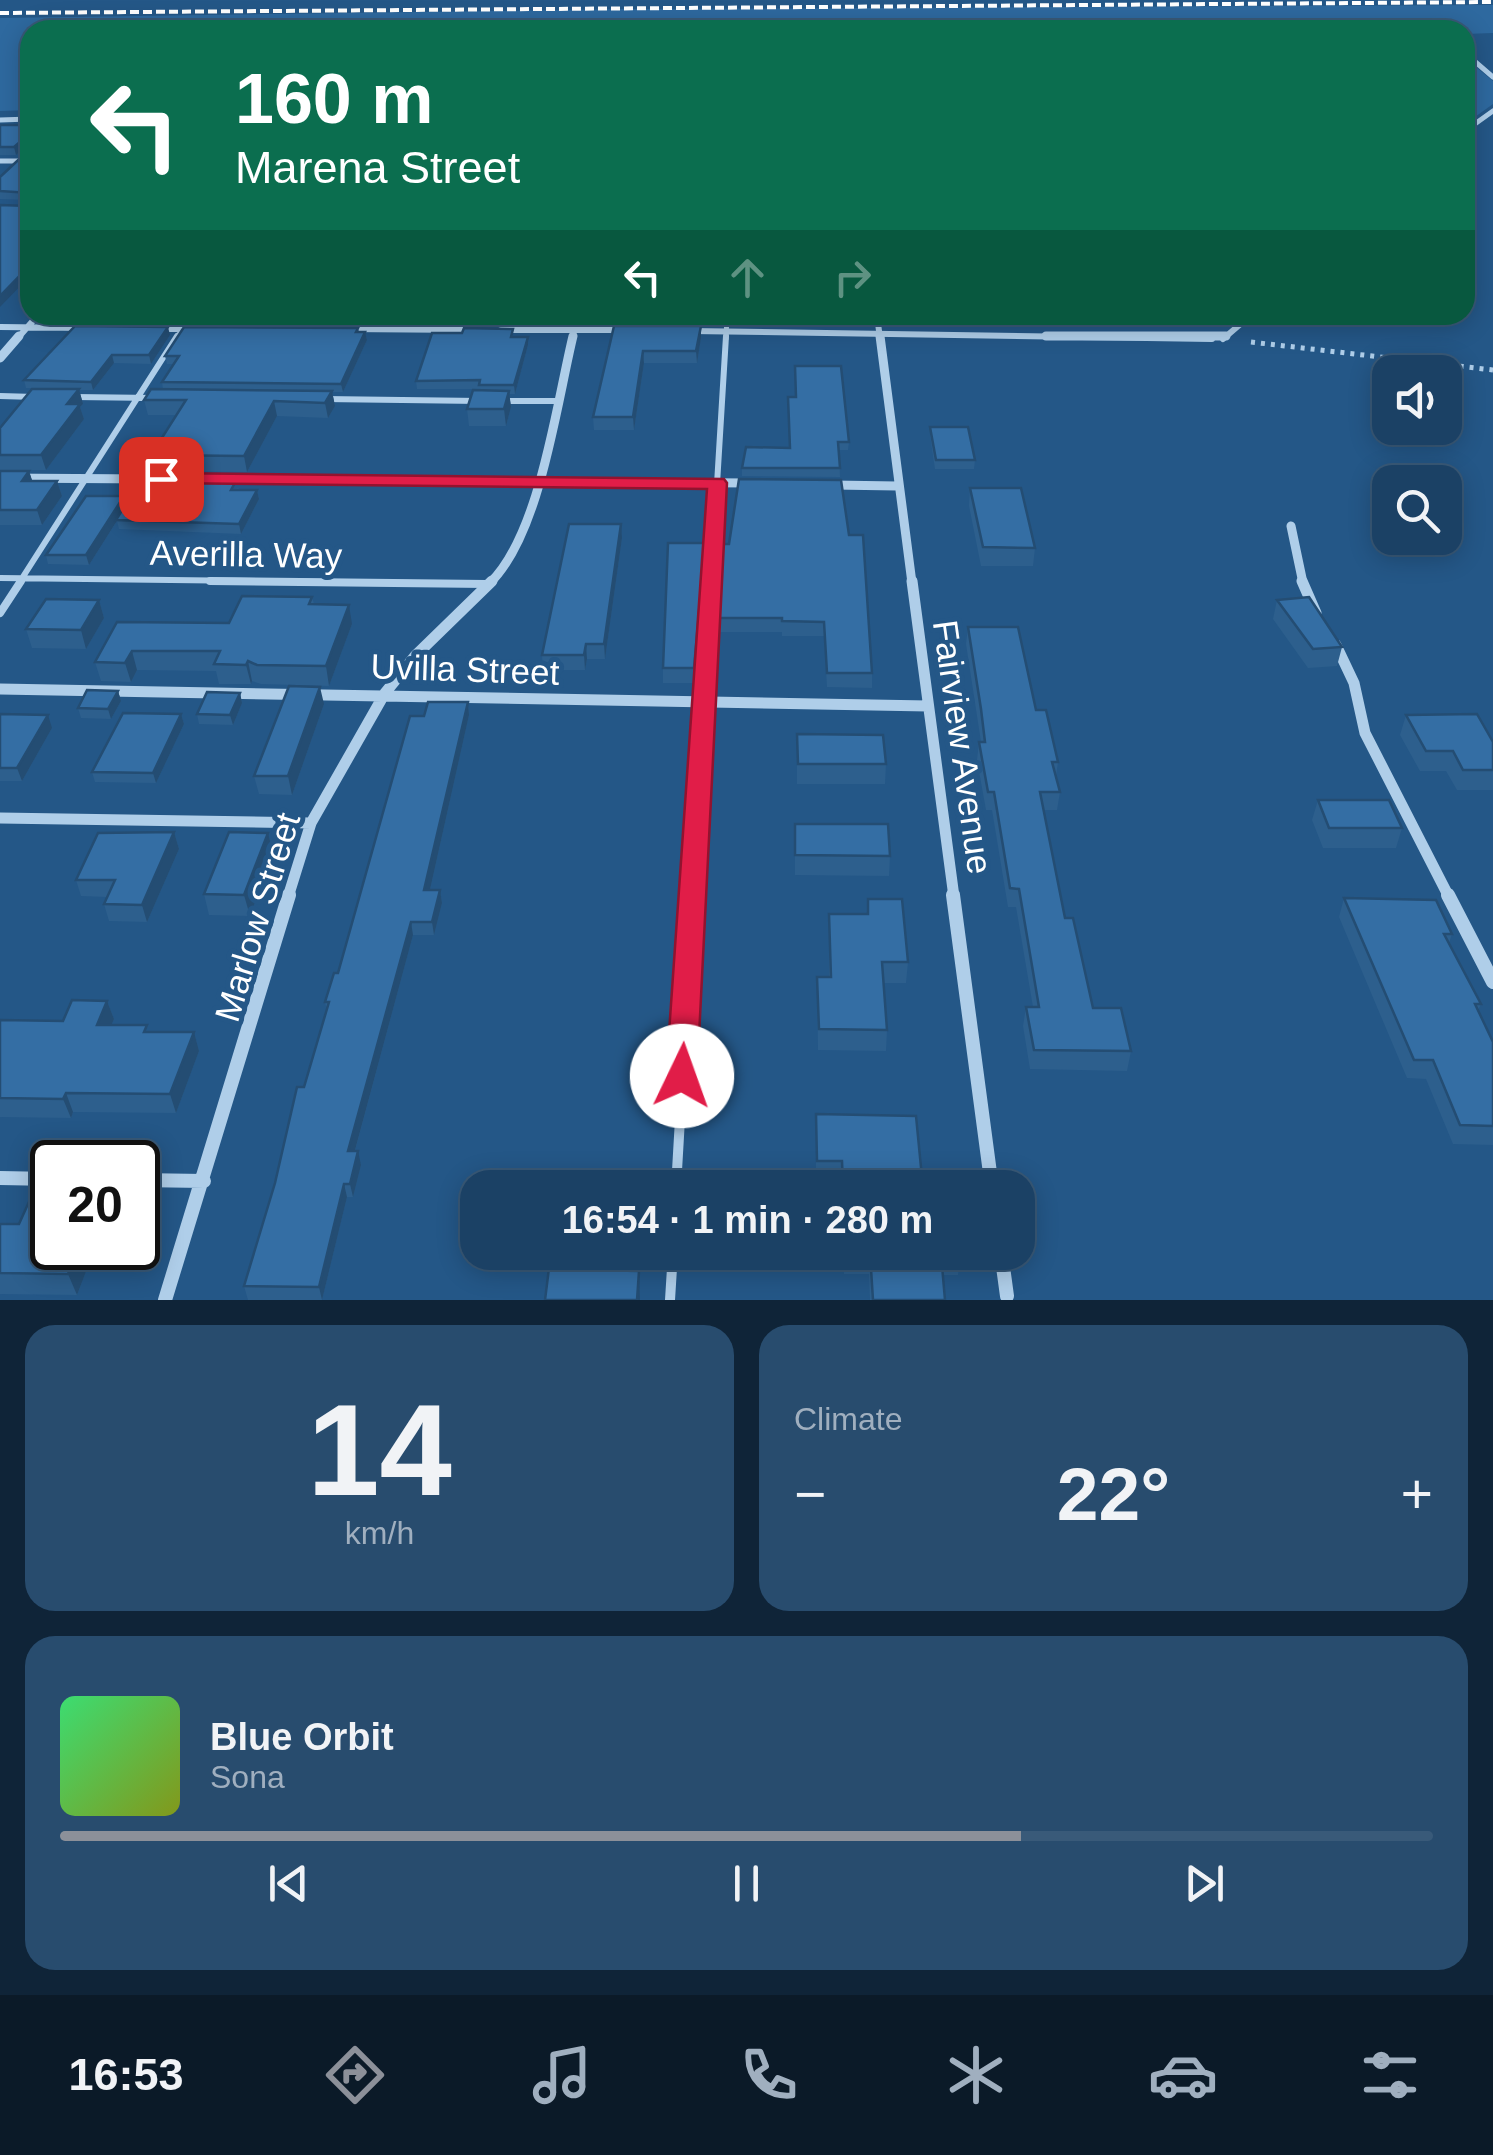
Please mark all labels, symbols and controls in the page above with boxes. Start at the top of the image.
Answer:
icon: left [70,60,200,190]
text: 160 m [235,60,433,138]
text: Marena Street [235,142,520,193]
icon: left [615,250,670,305]
icon: ahead [720,250,775,305]
icon: right [825,250,880,305]
map controls [1372,355,1462,555]
button: sound [1372,355,1462,445]
pin [119,437,204,522]
icon: arrive [134,452,189,507]
button: search [1372,465,1462,555]
street label: Averilla Way [149,533,343,575]
street label: Fairview Avenue [926,617,1000,877]
street label: Uvilla Street [370,646,560,692]
street label: Marlow Street [207,808,307,1026]
position arrow [630,1024,734,1128]
speed limit sign: 20 [30,1140,160,1270]
text: 16:54 · 1 min · 280 m [562,1199,933,1241]
text: 14 [307,1377,452,1523]
text: Climate [794,1401,902,1437]
text: 22° [1057,1452,1170,1536]
text: − [794,1463,826,1525]
text: + [1401,1463,1433,1525]
text: km/h [345,1515,414,1551]
text: Blue Orbit [210,1716,394,1758]
text: Sona [210,1759,285,1795]
icon: previous [261,1856,316,1911]
icon: pause [719,1856,774,1911]
icon: next [1177,1856,1232,1911]
icon: directions [320,2040,390,2110]
icon: music [527,2040,597,2110]
icon: phone [734,2040,804,2110]
icon: climate [941,2040,1011,2110]
icon: car [1148,2040,1218,2110]
icon: filters [1355,2040,1425,2110]
text: 16:53 [68,2049,184,2100]

